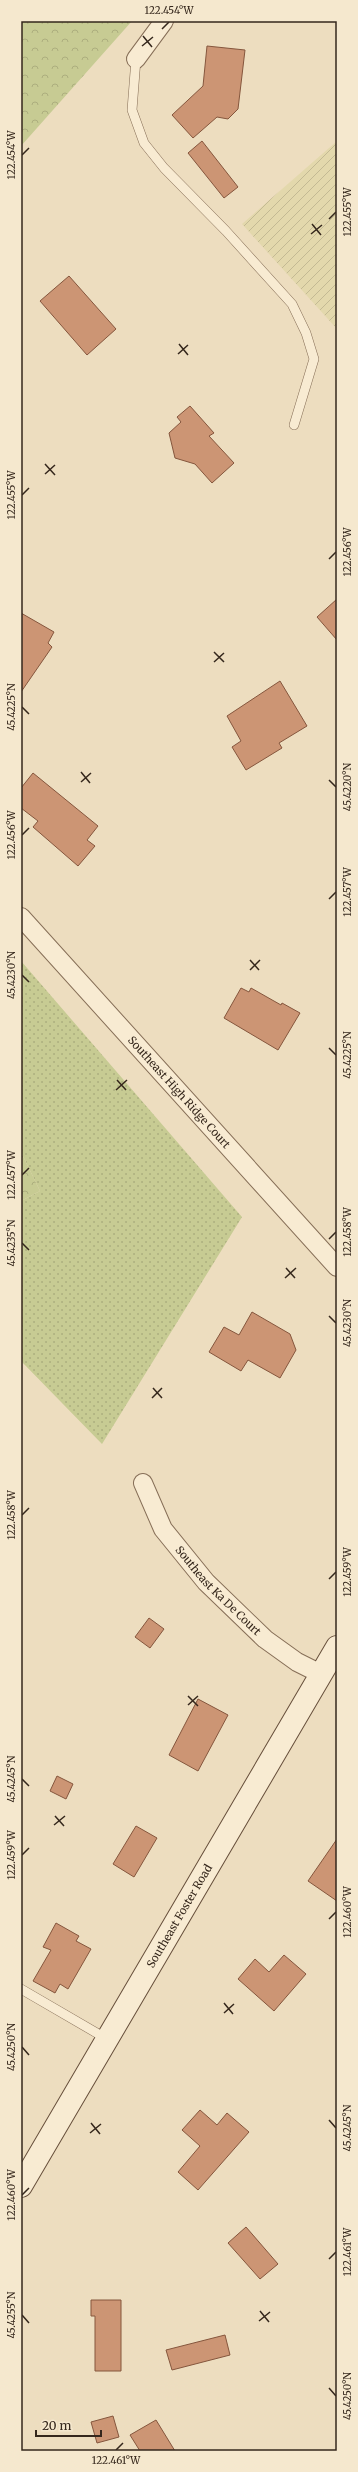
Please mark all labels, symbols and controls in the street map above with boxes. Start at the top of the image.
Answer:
text: 122.454°W [145,4,194,17]
text: 122.454°W [5,130,18,179]
text: 122.455°W [341,186,354,237]
text: 122.455°W [5,469,18,520]
text: 122.456°W [341,526,354,577]
text: 45.4225°N [5,683,18,731]
text: 45.4220°N [341,763,354,811]
text: 122.456°W [5,809,18,860]
text: 122.457°W [341,866,354,917]
text: 45.4230°N [5,951,18,999]
text: 45.4225°N [341,1031,354,1079]
street label: Southeast High Ridge Court [125,1033,234,1152]
text: 122.457°W [5,1149,18,1200]
text: 122.458°W [341,1206,354,1257]
text: 45.4235°N [5,1219,18,1266]
text: 45.4230°N [341,1299,354,1347]
text: 122.458°W [5,1489,18,1540]
street label: Southeast Ka De Court [173,1543,264,1639]
text: 122.459°W [341,1546,354,1597]
text: 45.4245°N [5,1755,18,1802]
text: 122.459°W [5,1829,18,1880]
street label: Southeast Foster Road [144,1861,215,1970]
text: 122.460°W [341,1885,354,1938]
text: 45.4250°N [5,2023,18,2071]
text: 45.4245°N [341,2104,354,2151]
text: 122.460°W [5,2168,18,2221]
text: 122.461°W [341,2227,354,2276]
text: 45.4255°N [5,2291,18,2338]
text: 45.4250°N [341,2372,354,2420]
scale bar [36,2412,101,2438]
text: 20 m [42,2418,71,2433]
text: 122.461°W [92,2454,141,2467]

